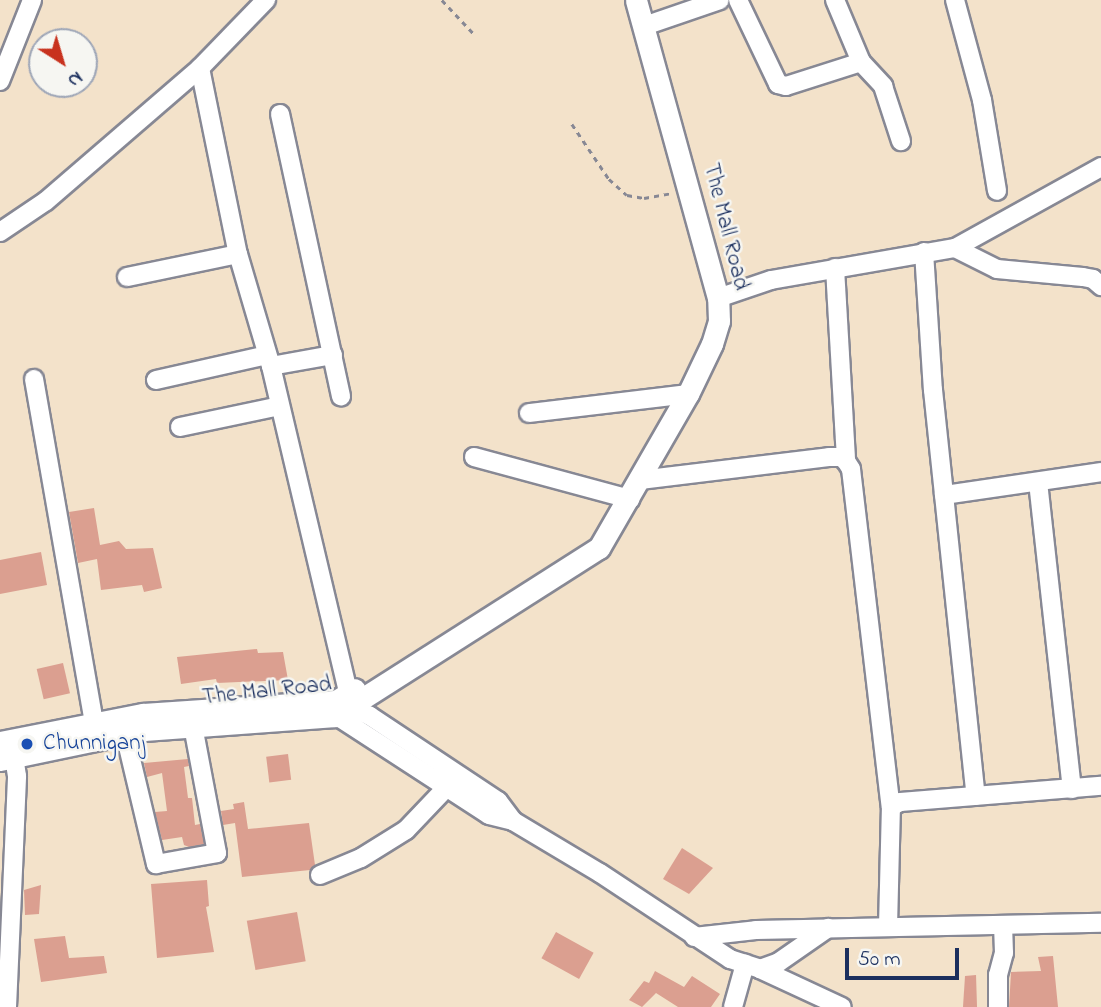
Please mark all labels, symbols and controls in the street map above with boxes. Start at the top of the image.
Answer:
north arrow [28,28,98,98]
text: N [61,64,88,93]
street label: The Mall Road [696,161,754,293]
street label: The Mall Road [201,671,333,713]
place label: Chunniganj [43,730,145,758]
marker: Chunniganj [17,734,37,754]
scale bar [849,934,963,978]
text: 50 m [858,945,901,975]

